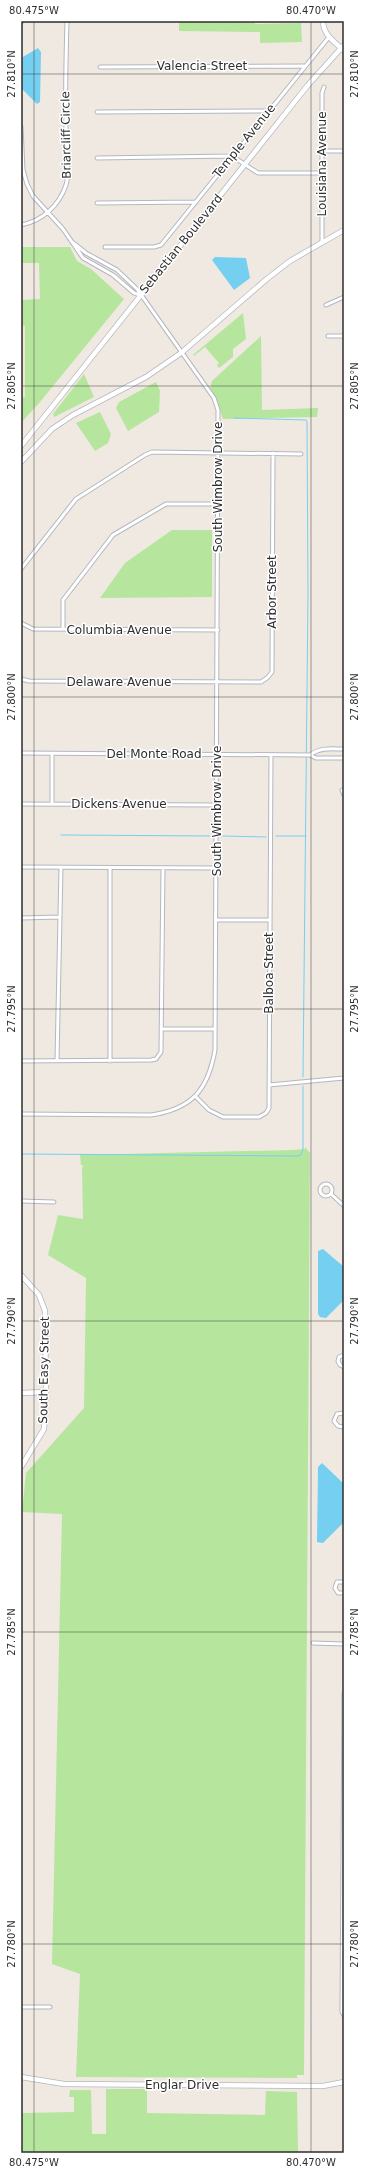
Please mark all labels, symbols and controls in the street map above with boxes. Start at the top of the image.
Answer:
text: 80.475°W [9,5,59,16]
text: 80.470°W [286,5,336,16]
text: 27.810°N [6,50,17,98]
text: 27.810°N [349,50,360,98]
street label: Valencia Street [157,59,248,73]
street label: Briarcliff Circle [58,91,74,179]
street label: Temple Avenue [209,101,278,182]
street label: Louisiana Avenue [315,111,329,217]
street label: Sebastian Boulevard [137,192,225,296]
text: 27.805°N [6,362,17,410]
text: 27.805°N [349,362,360,410]
street label: South Wimbrow Drive [211,422,225,552]
street label: Arbor Street [265,555,279,629]
street label: Columbia Avenue [66,623,172,637]
text: 27.800°N [6,673,17,721]
text: 27.800°N [349,673,360,721]
street label: Delaware Avenue [67,675,171,689]
street label: South Wimbrow Drive [210,746,224,876]
street label: Del Monte Road [106,747,202,761]
street label: Dickens Avenue [71,797,167,811]
street label: Balboa Street [262,932,276,1014]
text: 27.795°N [6,985,17,1033]
text: 27.795°N [349,985,360,1033]
text: 27.790°N [6,1297,17,1345]
text: 27.790°N [349,1297,360,1345]
street label: South Easy Street [36,1316,52,1424]
text: 27.785°N [6,1608,17,1656]
text: 27.785°N [349,1608,360,1656]
text: 27.780°N [6,1920,17,1968]
text: 27.780°N [349,1920,360,1968]
street label: Englar Drive [145,2078,219,2092]
text: 80.475°W [9,2157,59,2168]
text: 80.470°W [286,2157,336,2168]

